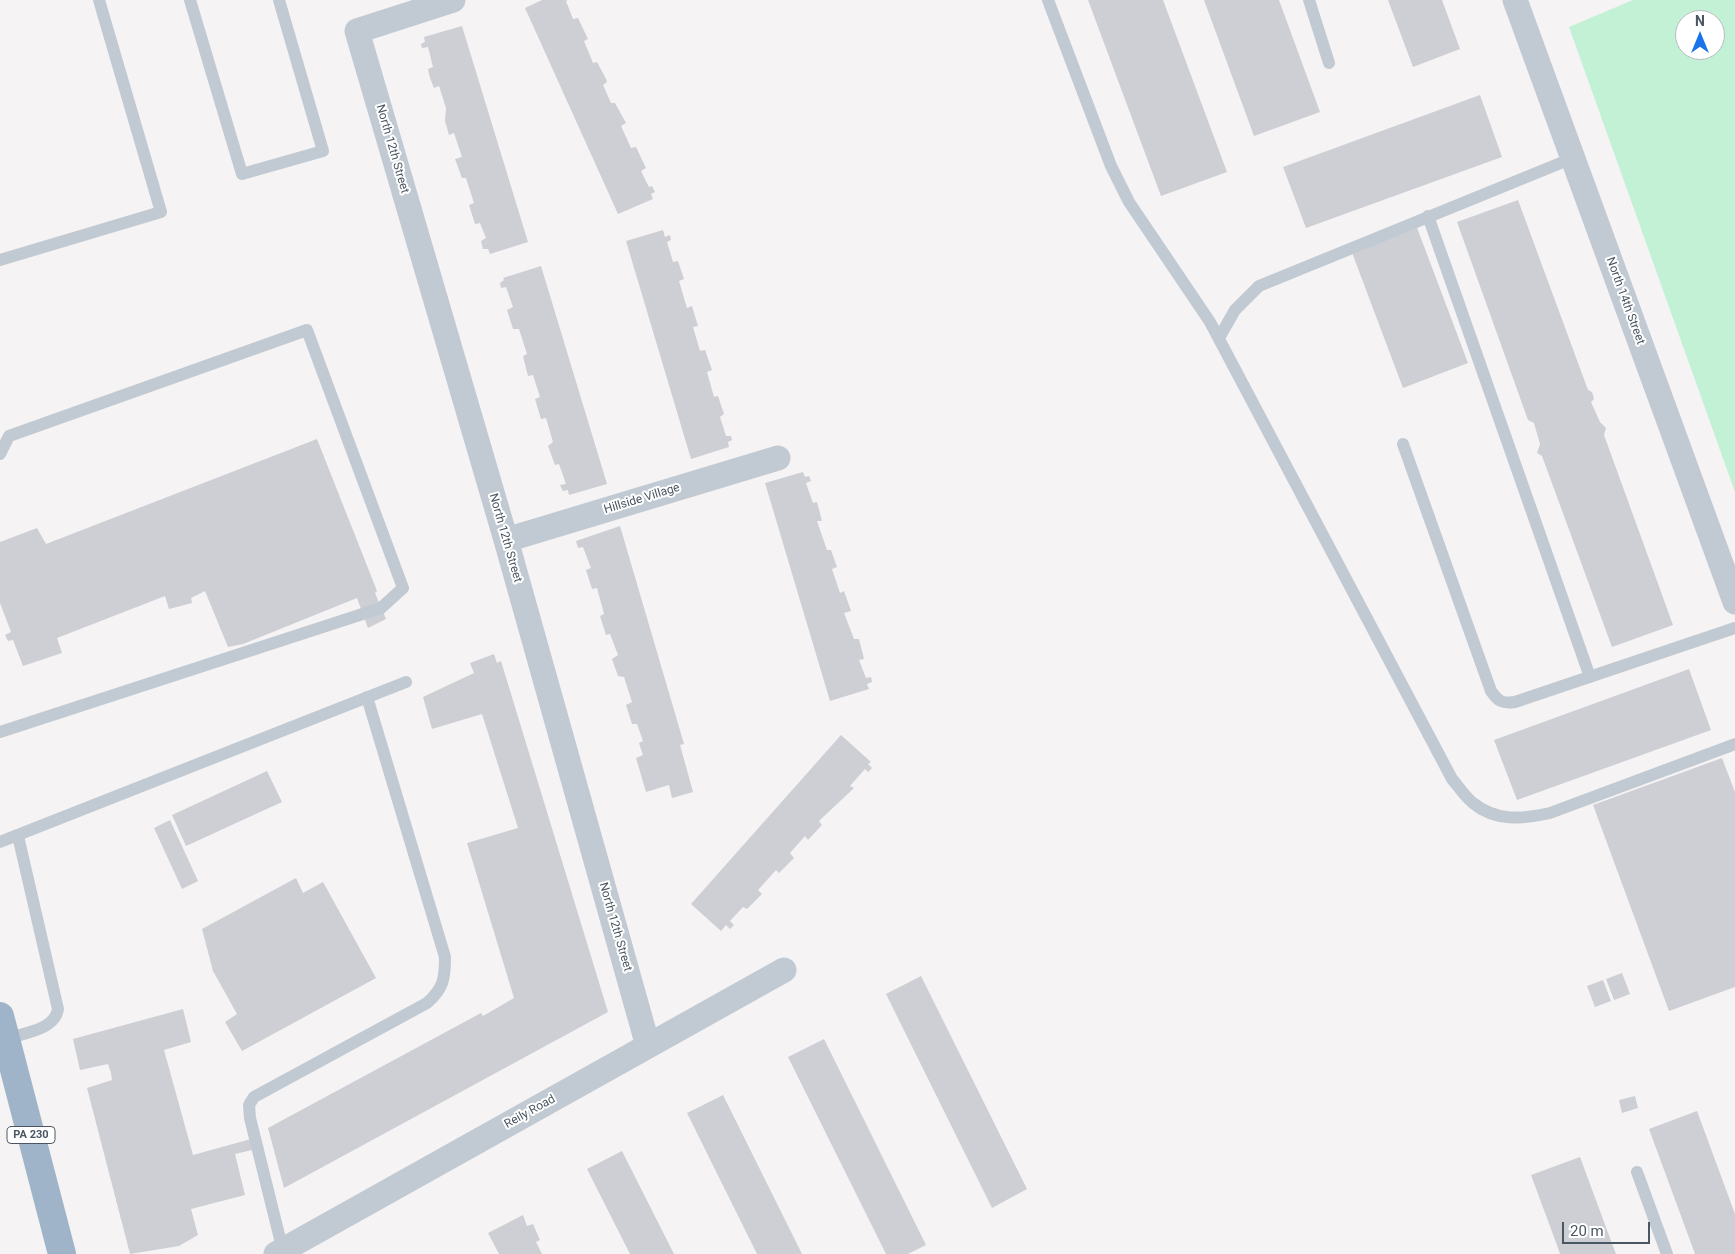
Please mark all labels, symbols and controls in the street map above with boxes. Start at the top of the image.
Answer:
north arrow [1675,10,1725,60]
text: N [1695,13,1705,29]
street label: North 12th Street [372,103,412,195]
street label: North 14th Street [1603,255,1647,347]
street label: Hillside Village [602,481,682,517]
street label: North 12th Street [485,492,525,584]
street label: North 12th Street [595,881,635,973]
street label: Reily Road [502,1092,558,1132]
road number: PA 230 [7,1126,55,1144]
scale bar [1565,1212,1652,1244]
text: 20 m [1570,1222,1604,1240]

